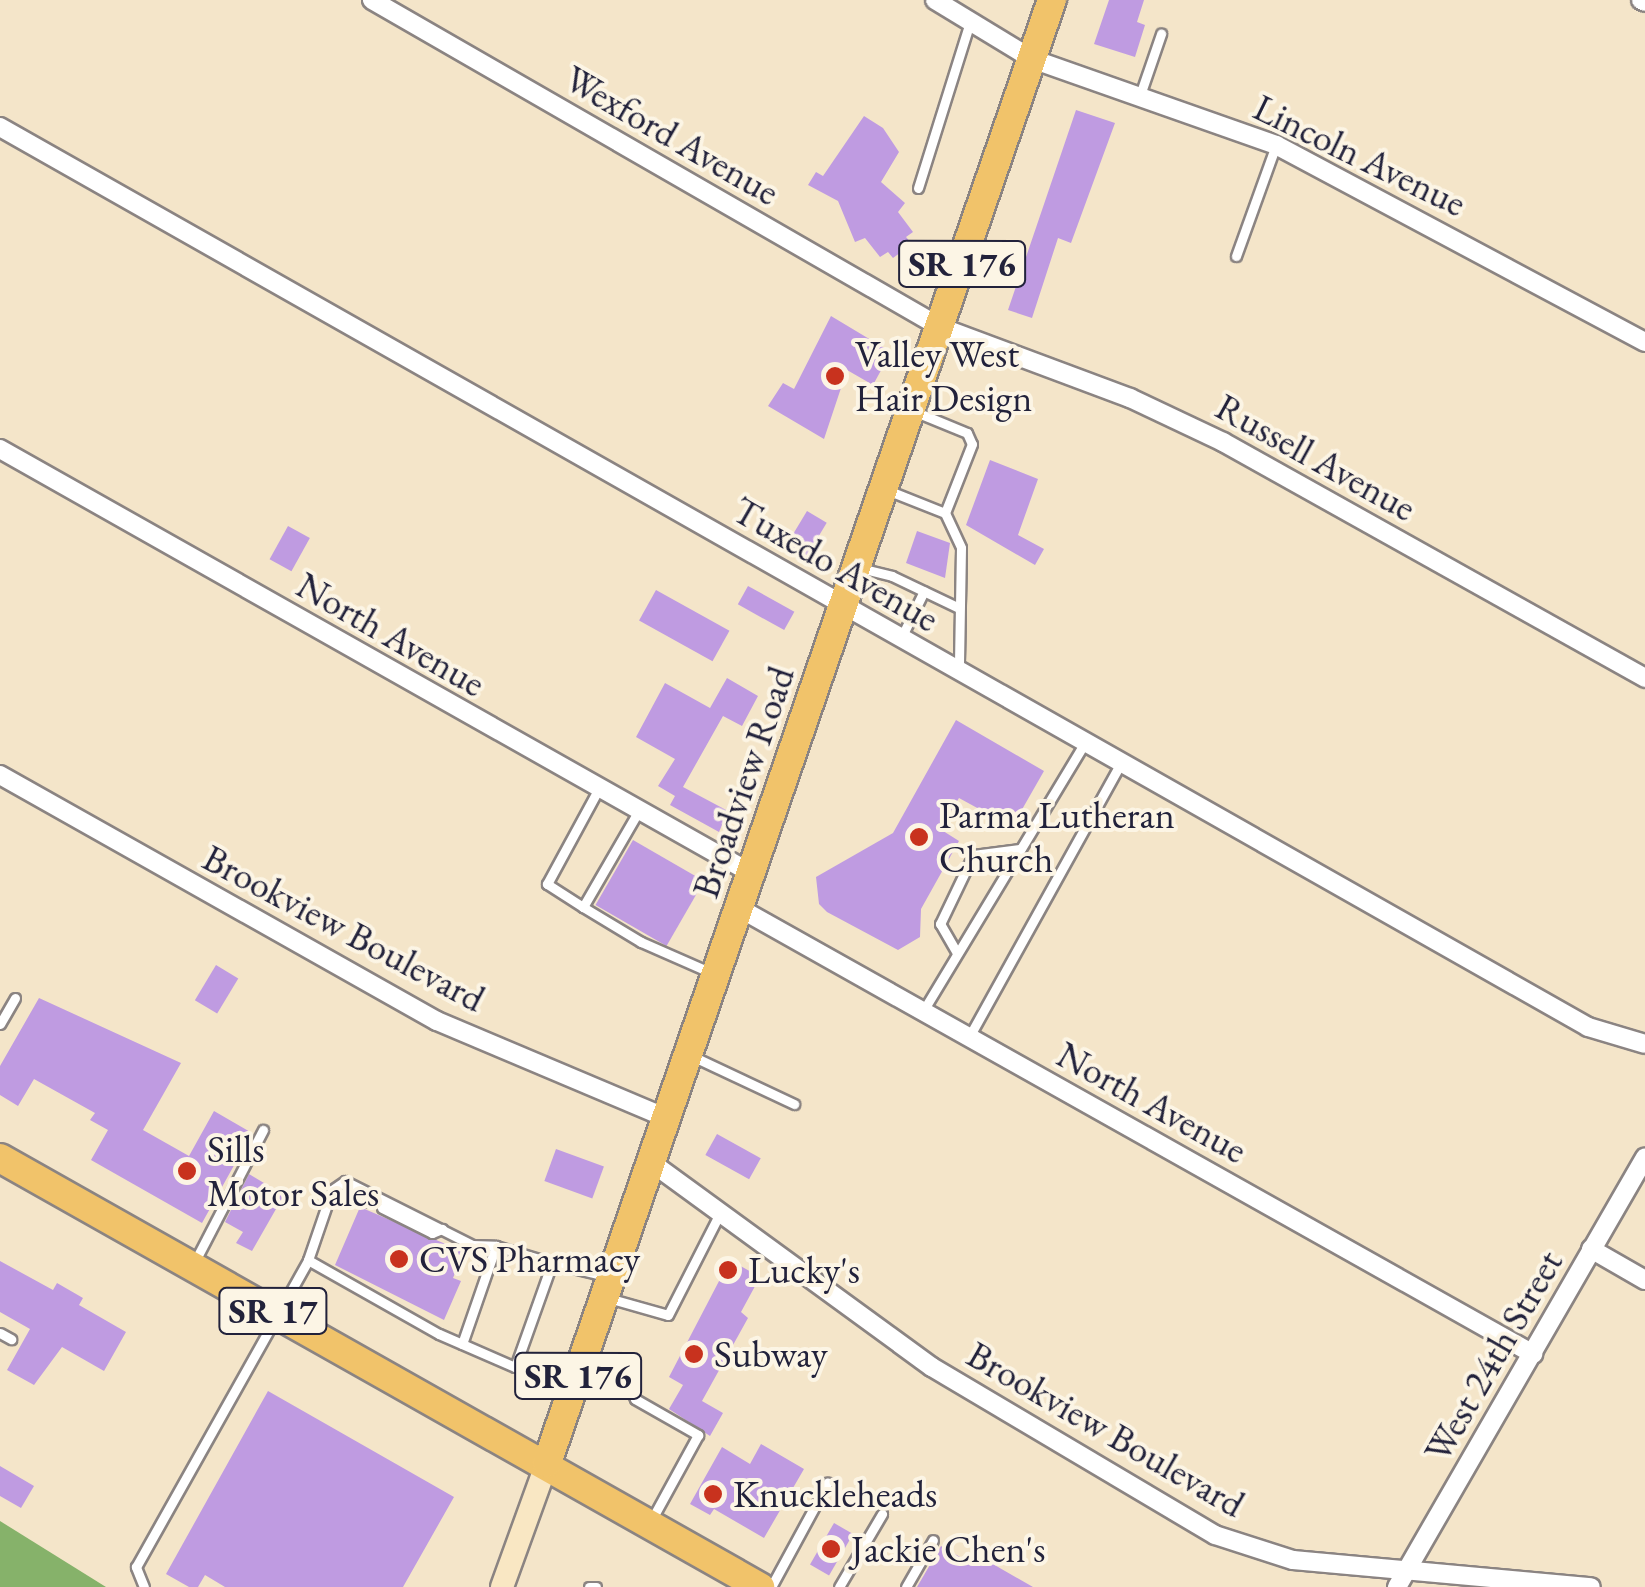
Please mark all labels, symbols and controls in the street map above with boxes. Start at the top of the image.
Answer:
street label: Wexford Avenue [557,55,787,215]
street label: Lincoln Avenue [1246,84,1474,226]
road number: SR 176 [897,234,1027,294]
place label: Valley West Hair Design [855,331,1032,420]
marker: Valley West Hair Design [824,365,846,387]
street label: Russell Avenue [1208,383,1424,531]
street label: Tuxedo Avenue [725,487,947,641]
street label: North Avenue [289,562,493,706]
street label: Broadview Road [682,660,804,904]
place label: Parma Lutheran Church [939,792,1175,882]
marker: Parma Lutheran Church [908,826,930,848]
street label: Brookview Boulevard [195,835,493,1021]
street label: North Avenue [1049,1031,1255,1173]
place label: Sills Motor Sales [207,1126,379,1216]
marker: Sills Motor Sales [176,1160,198,1182]
place label: CVS Pharmacy [419,1236,640,1282]
street label: West 24th Street [1414,1242,1572,1470]
place label: Lucky's [748,1247,860,1293]
marker: CVS Pharmacy [388,1248,410,1270]
marker: Lucky's [717,1259,739,1281]
road number: SR 17 [218,1281,328,1341]
place label: Subway [714,1331,828,1377]
street label: Brookview Boulevard [959,1331,1253,1527]
marker: Subway [683,1343,705,1365]
road number: SR 176 [513,1346,643,1406]
place label: Knuckleheads [733,1471,937,1517]
marker: Knuckleheads [702,1483,724,1505]
place label: Jackie Chen's [851,1526,1045,1572]
marker: Jackie Chen's [820,1538,842,1560]

